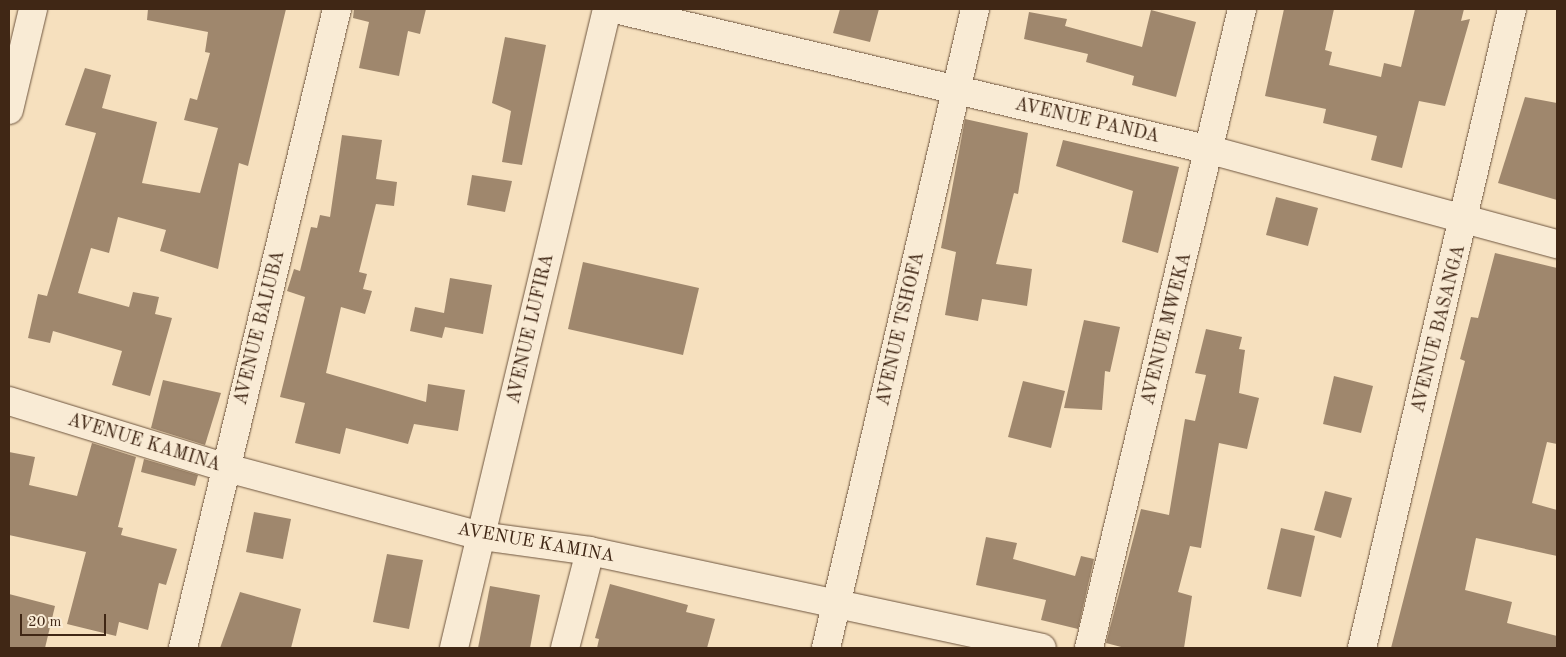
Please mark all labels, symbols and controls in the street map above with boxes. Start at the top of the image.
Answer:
street label: AVENUE PANDA [1013,94,1161,148]
street label: AVENUE BASANGA [1408,243,1470,415]
street label: AVENUE BALUBA [230,249,290,407]
street label: AVENUE TSHOFA [873,250,929,408]
street label: AVENUE MWEKA [1138,250,1196,408]
street label: AVENUE LUFIRA [503,252,559,406]
street label: AVENUE KAMINA [65,409,223,477]
street label: AVENUE KAMINA [456,519,616,567]
scale bar [22,604,109,636]
text: 20 m [28,615,62,630]

